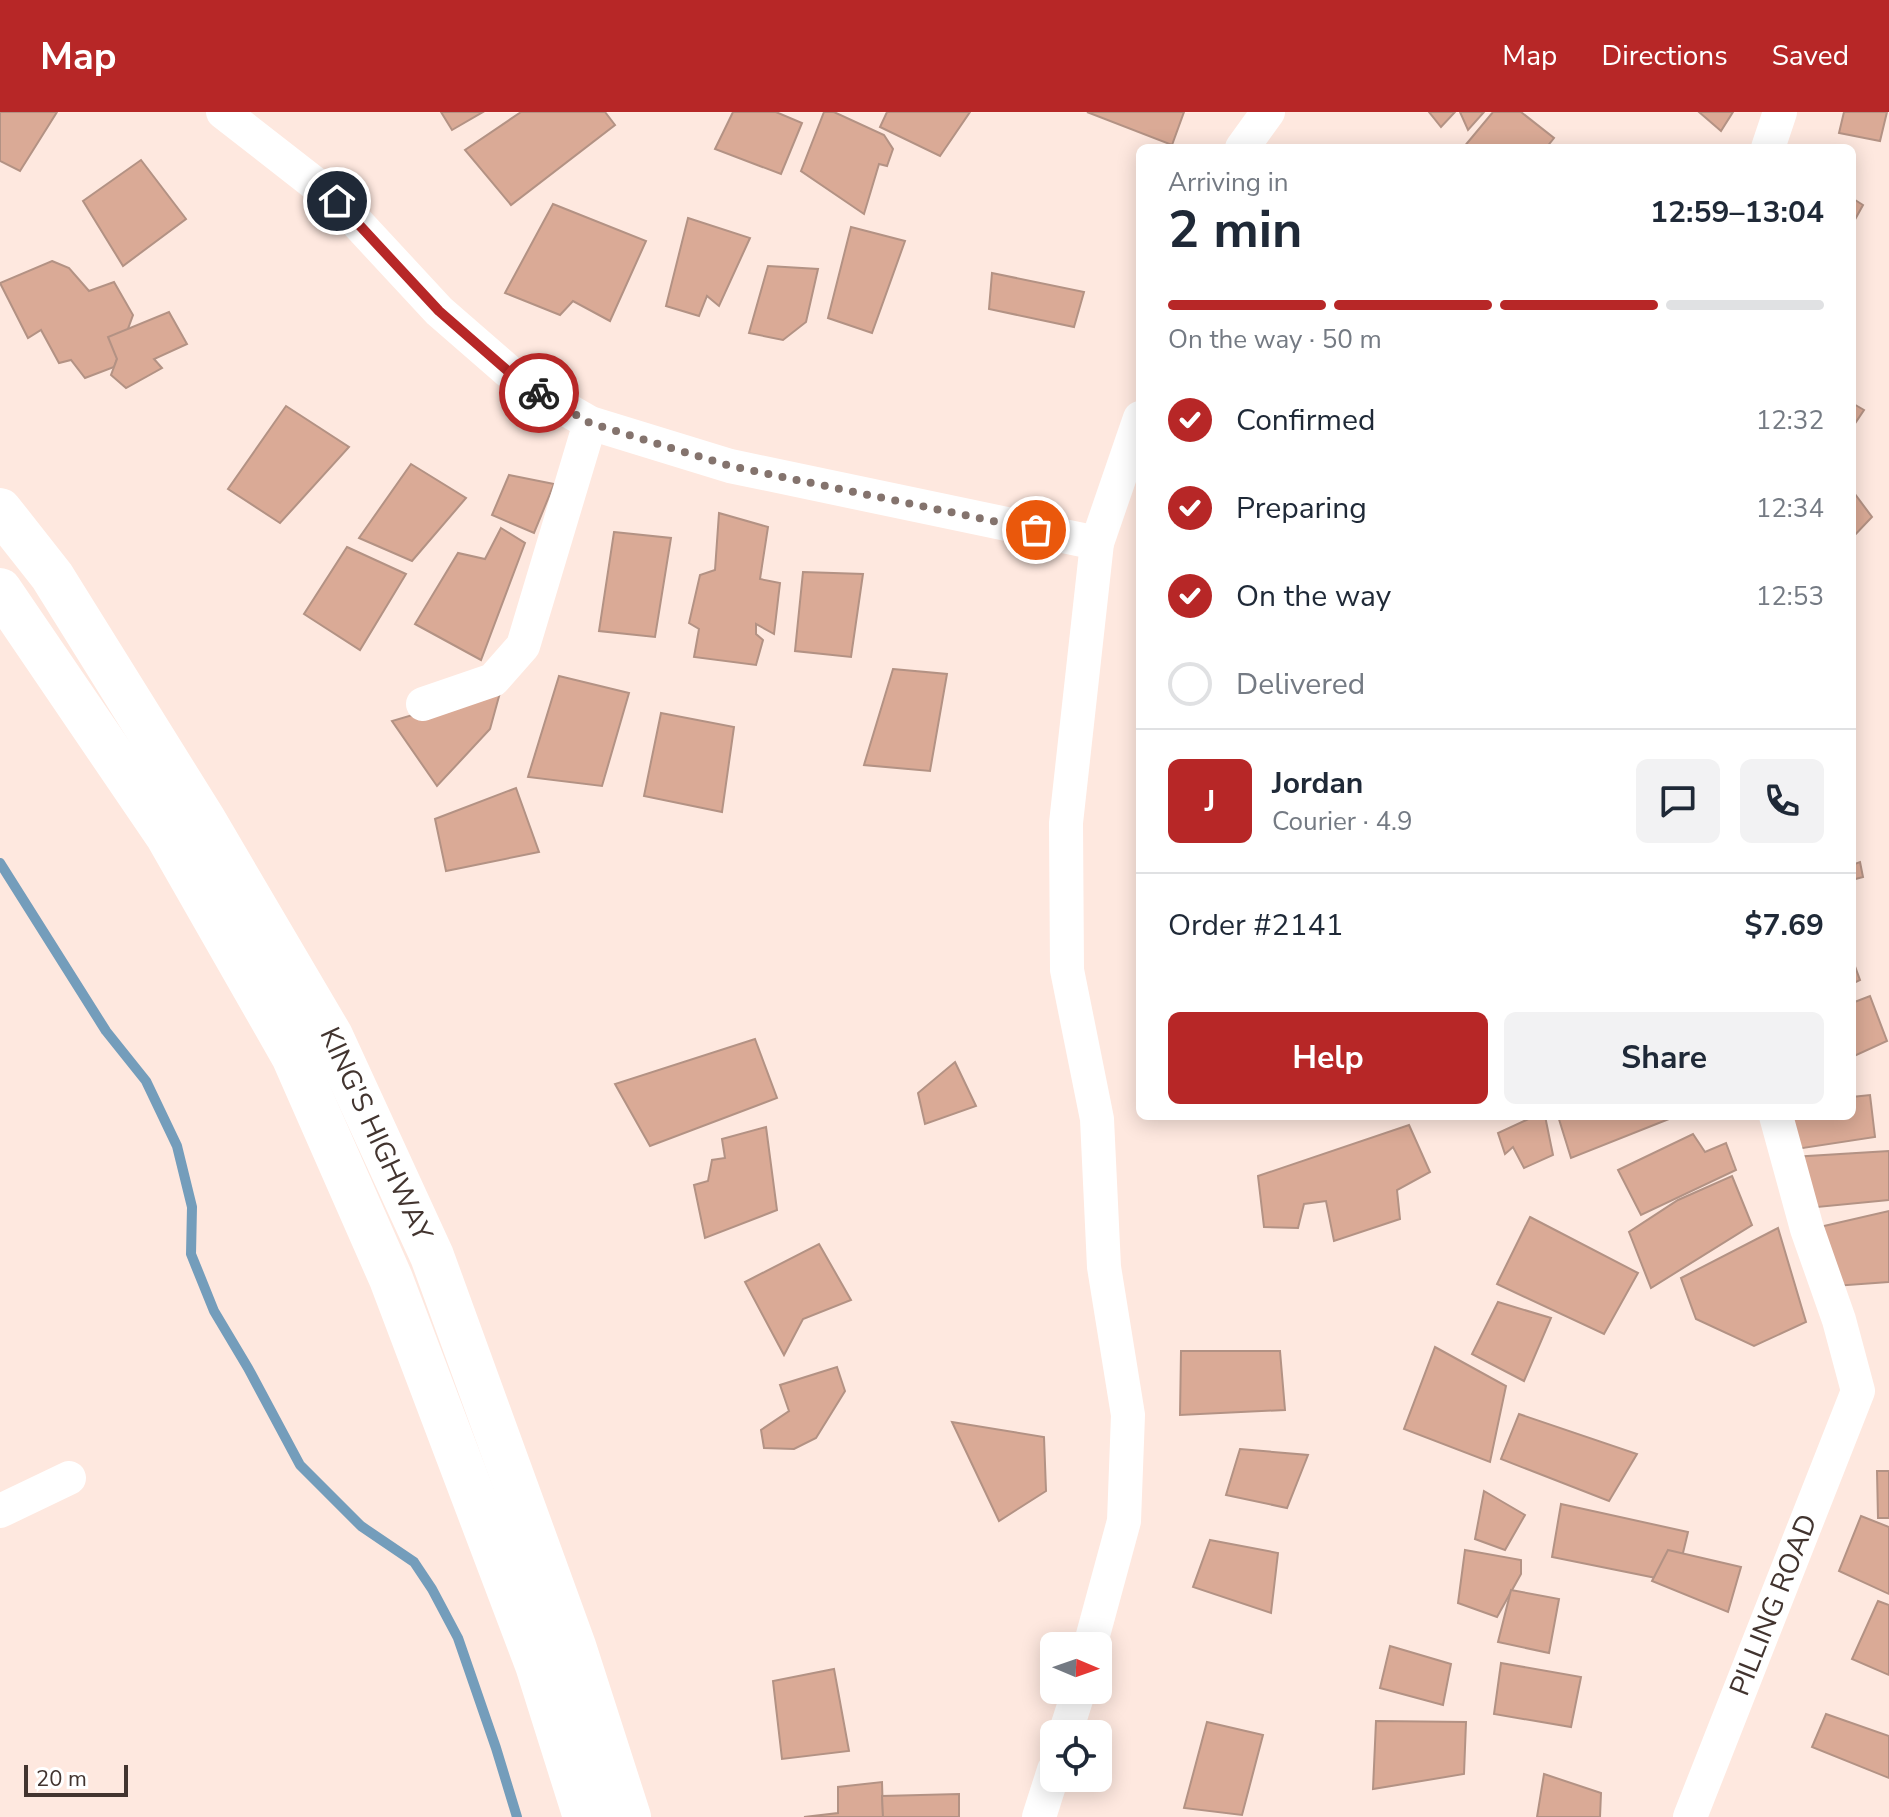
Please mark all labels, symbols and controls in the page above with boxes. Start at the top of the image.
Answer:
text: Map [40,31,117,82]
text: Map [1502,37,1557,75]
text: Directions [1601,37,1728,75]
text: Saved [1772,37,1849,75]
text: Arriving in [1168,165,1289,200]
pin [303,167,371,235]
icon: home [315,179,359,223]
text: 12:59–13:04 [1650,192,1824,233]
text: 2 min [1168,194,1303,265]
text: On the way · 50 m [1168,322,1382,357]
courier [499,353,579,433]
icon: bike [517,371,561,415]
icon: check [1168,398,1212,442]
text: Confirmed [1236,400,1376,441]
text: 12:32 [1756,403,1824,438]
icon: check [1168,486,1212,530]
text: Preparing [1236,488,1367,529]
text: 12:34 [1756,491,1824,526]
pin [1002,496,1070,564]
icon: bag [1014,508,1058,552]
icon: check [1168,574,1212,618]
text: On the way [1236,576,1391,617]
text: 12:53 [1756,579,1824,614]
text: Delivered [1236,664,1365,705]
button: chat [1636,759,1720,843]
button: phone [1740,759,1824,843]
text: Jordan [1272,763,1363,804]
text: J [1205,781,1215,822]
text: Courier · 4.9 [1272,804,1413,839]
text: Order #2141 [1168,905,1343,946]
text: $7.69 [1745,905,1824,946]
button: Help [1168,1012,1488,1104]
button: Share [1504,1012,1824,1104]
street label: KING'S HIGHWAY [311,1021,442,1248]
street label: PILLING ROAD [1721,1509,1826,1701]
north arrow [1040,1632,1112,1704]
map controls [1040,1632,1112,1792]
button: locate [1040,1720,1112,1792]
scale bar [24,1761,128,1797]
text: 20 m [36,1764,87,1794]

